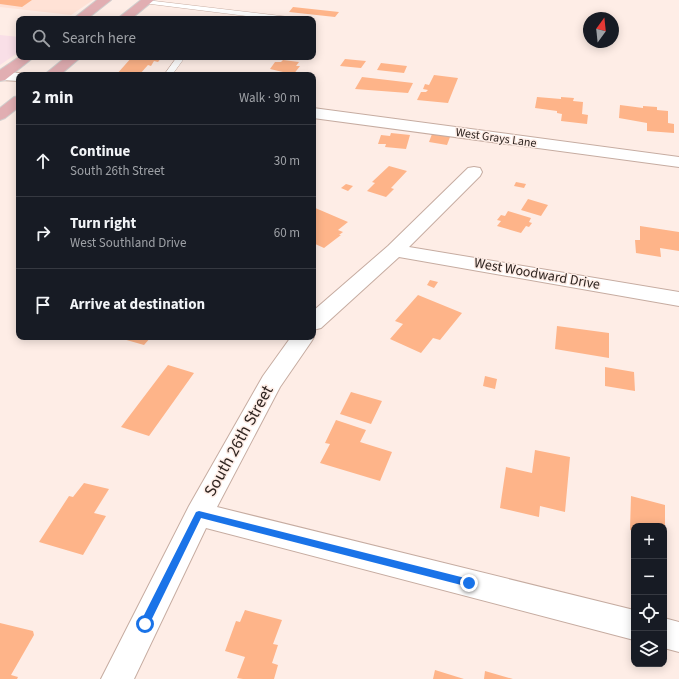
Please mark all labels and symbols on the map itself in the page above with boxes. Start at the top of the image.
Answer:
north arrow [583,12,619,48]
street label: West Grays Lane [455,124,538,152]
street label: West Woodward Drive [472,253,602,295]
street label: South 26th Street [198,381,280,501]
route end [460,574,478,592]
route start [136,615,154,633]

